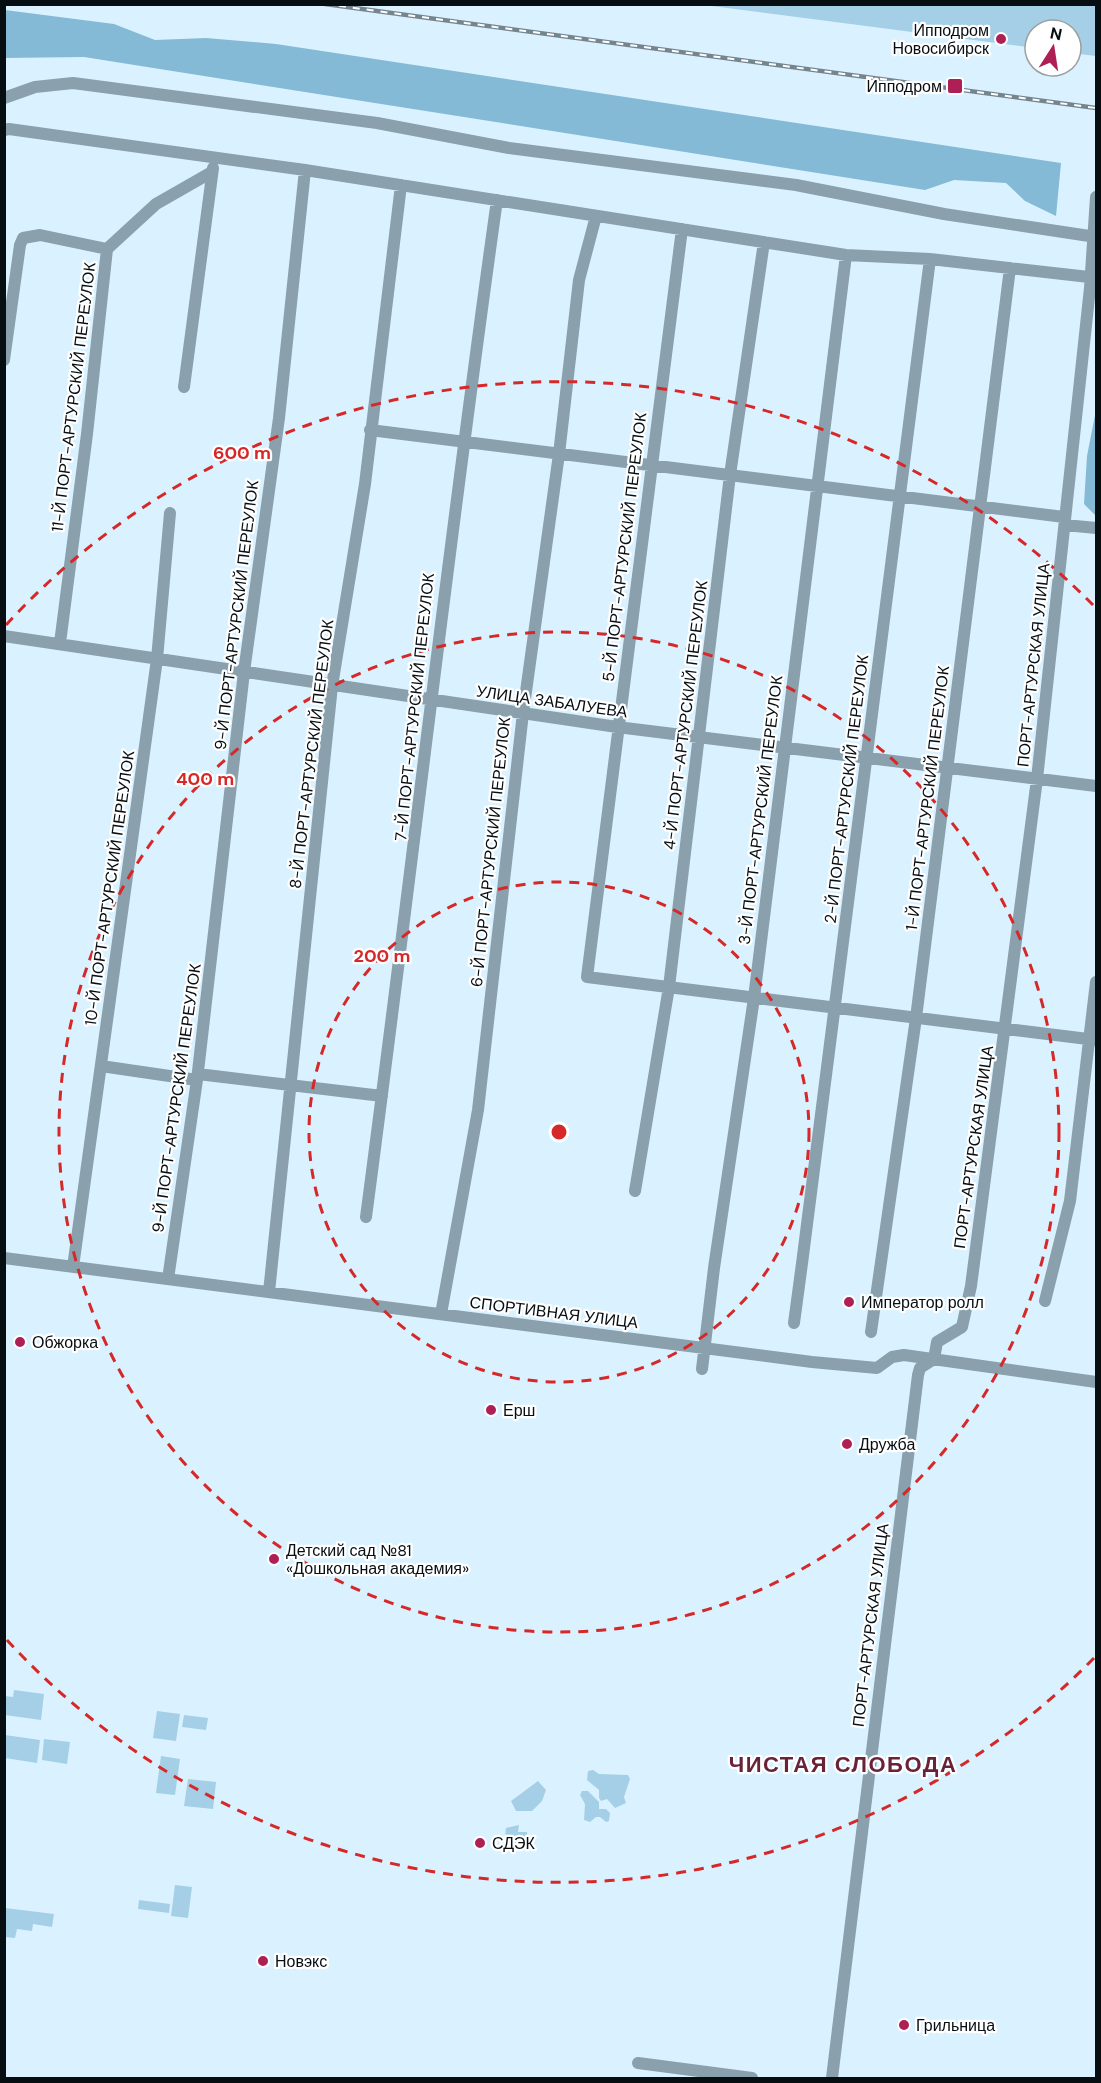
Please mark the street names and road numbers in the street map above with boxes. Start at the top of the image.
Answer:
street label: 11-Й ПОРТ-АРТУРСКИЙ ПЕРЕУЛОК [47,260,101,533]
street label: 5-Й ПОРТ-АРТУРСКИЙ ПЕРЕУЛОК [598,411,652,683]
street label: 9-Й ПОРТ-АРТУРСКИЙ ПЕРЕУЛОК [210,478,264,751]
street label: ПОРТ-АРТУРСКАЯ УЛИЦА [1012,562,1055,768]
street label: 7-Й ПОРТ-АРТУРСКИЙ ПЕРЕУЛОК [390,571,439,842]
street label: 4-Й ПОРТ-АРТУРСКИЙ ПЕРЕУЛОК [659,579,713,851]
street label: 8-Й ПОРТ-АРТУРСКИЙ ПЕРЕУЛОК [285,618,339,890]
street label: 2-Й ПОРТ-АРТУРСКИЙ ПЕРЕУЛОК [820,653,873,925]
street label: 1-Й ПОРТ-АРТУРСКИЙ ПЕРЕУЛОК [901,664,954,932]
street label: 3-Й ПОРТ-АРТУРСКИЙ ПЕРЕУЛОК [734,674,788,946]
street label: УЛИЦА ЗАБАЛУЕВА [475,681,629,723]
street label: 6-Й ПОРТ-АРТУРСКИЙ ПЕРЕУЛОК [466,715,515,988]
street label: 10-Й ПОРТ-АРТУРСКИЙ ПЕРЕУЛОК [80,749,139,1027]
street label: 9-Й ПОРТ-АРТУРСКИЙ ПЕРЕУЛОК [147,962,206,1234]
street label: ПОРТ-АРТУРСКАЯ УЛИЦА [949,1044,998,1250]
street label: СПОРТИВНАЯ УЛИЦА [469,1292,640,1333]
street label: ПОРТ-АРТУРСКАЯ УЛИЦА [848,1522,893,1728]

